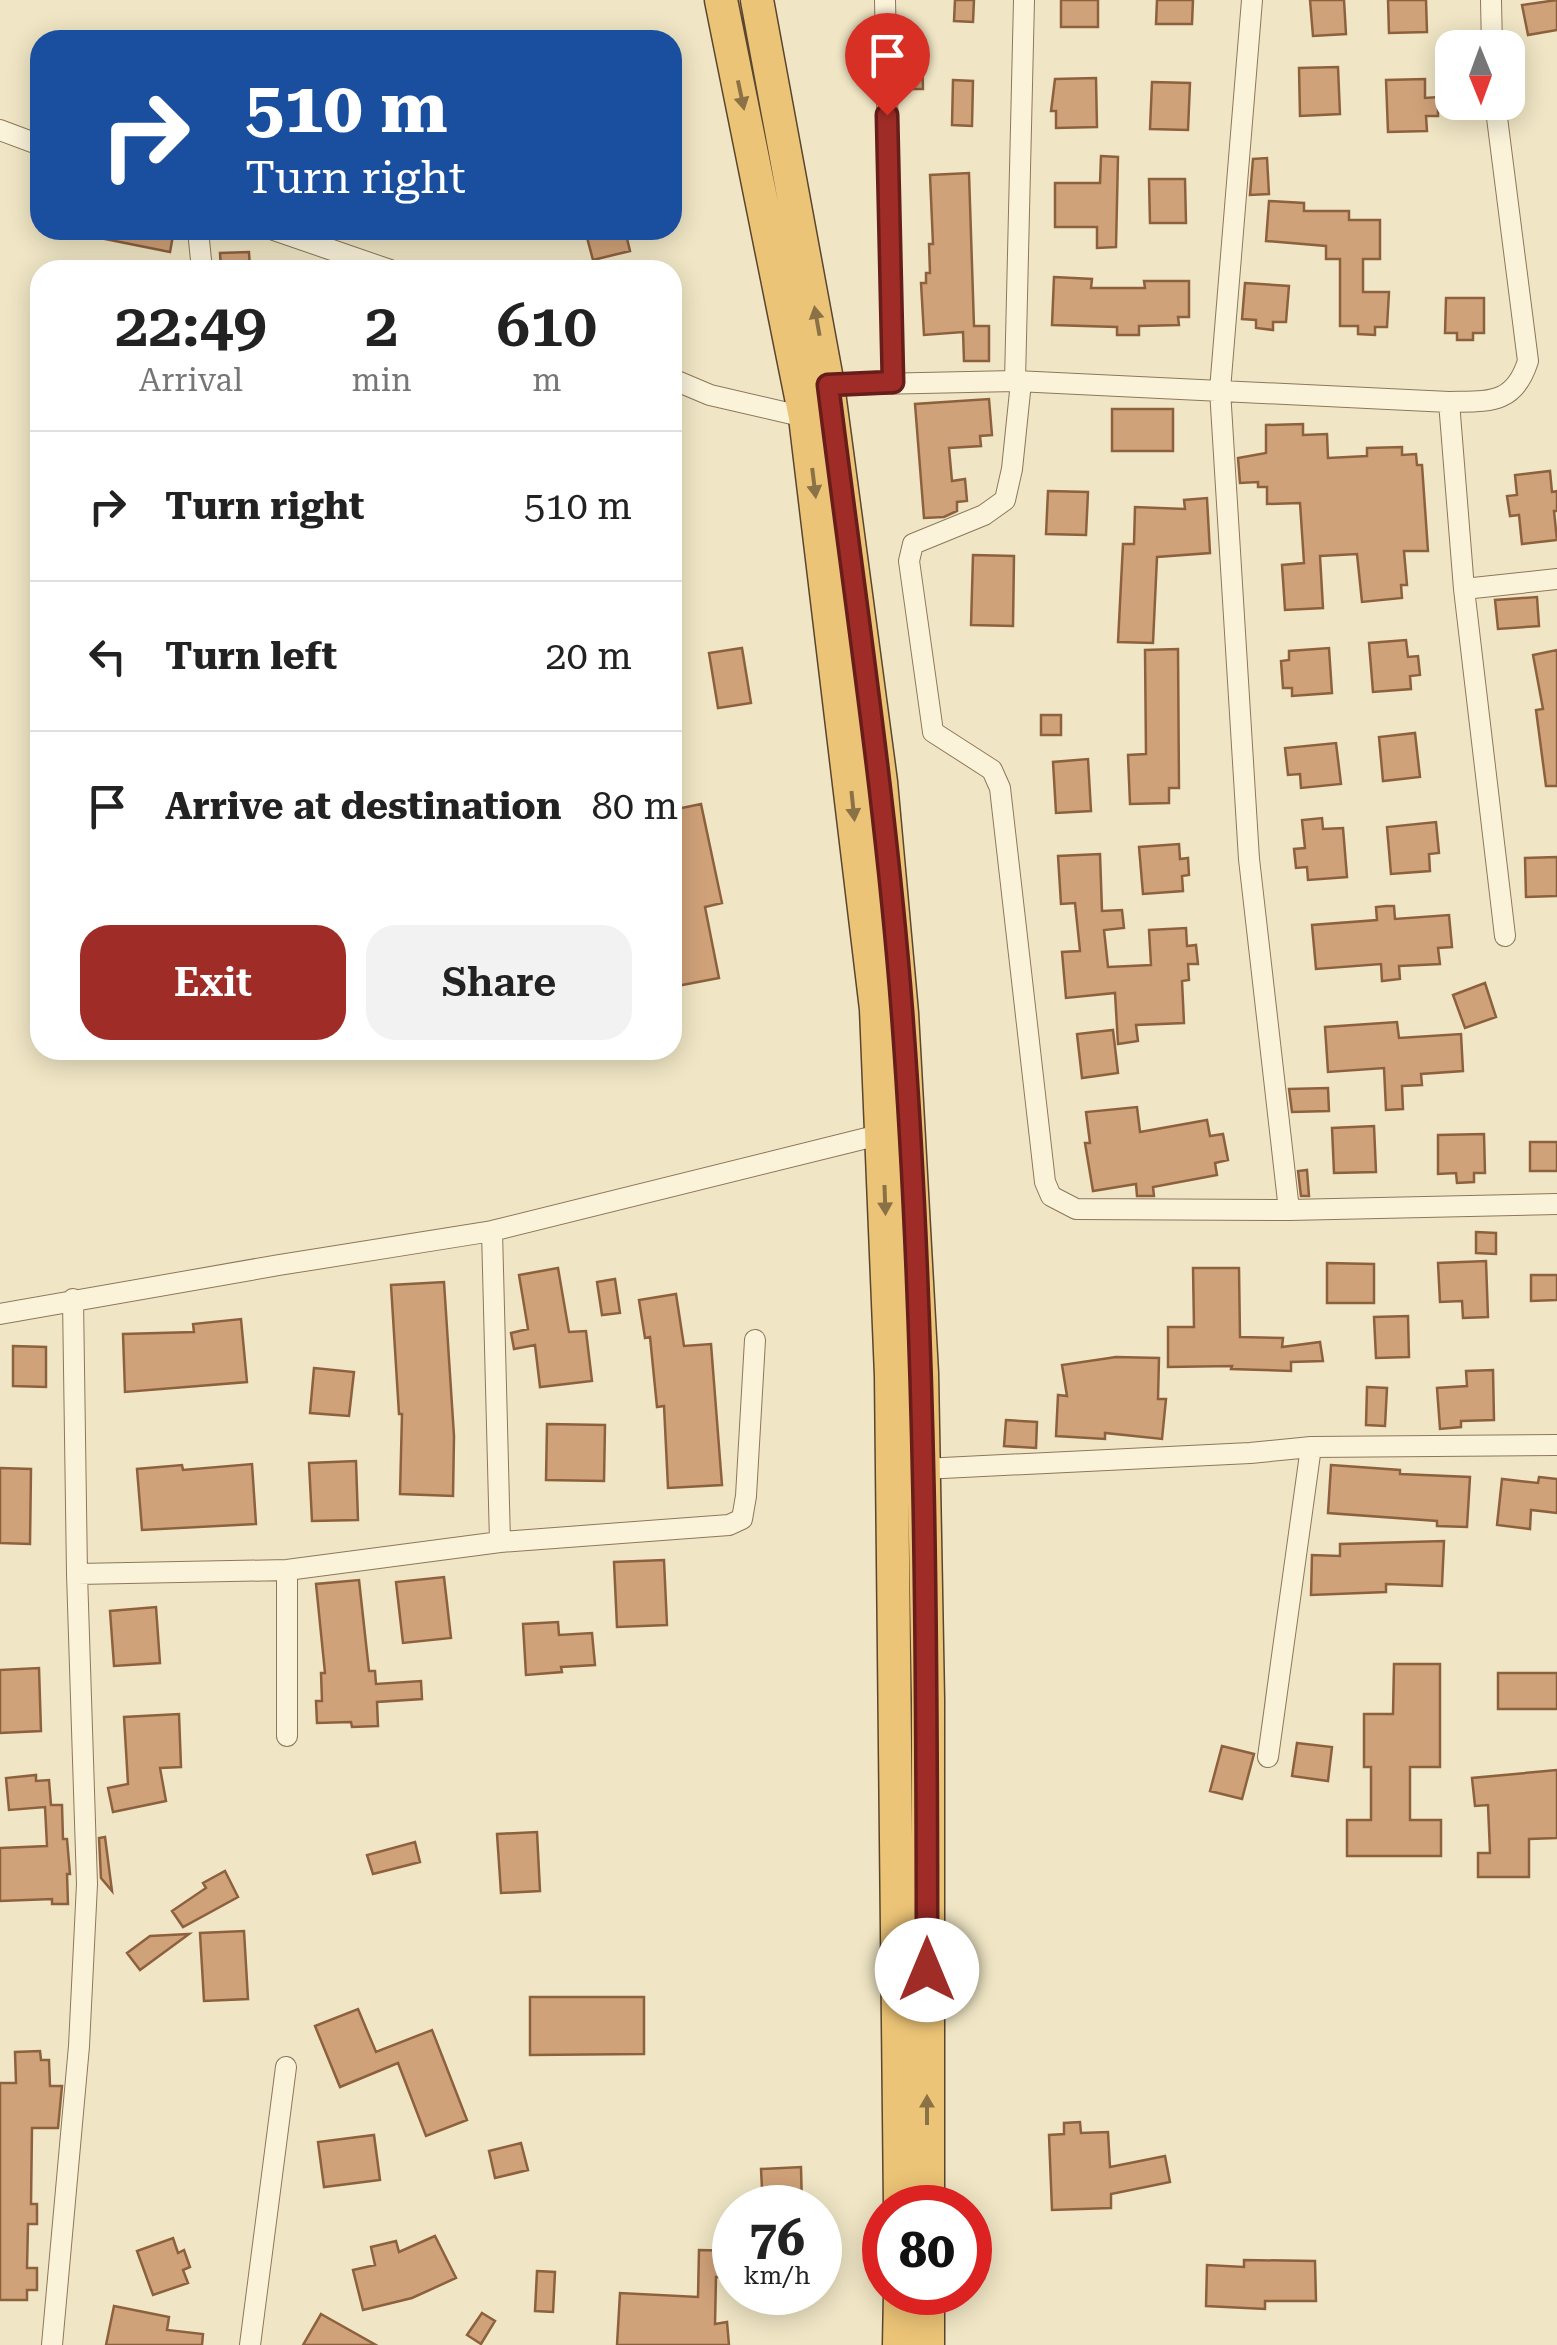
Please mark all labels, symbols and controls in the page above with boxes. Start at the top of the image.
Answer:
pin [845,13,930,116]
icon: arrive [860,28,915,83]
north arrow [1435,30,1525,120]
map controls [1435,30,1525,120]
text: 510 m [245,67,448,149]
icon: right [80,70,210,200]
one-way arrow [734,80,750,111]
text: Turn right [245,151,466,204]
text: 22:49 [115,290,267,361]
text: 2 [365,290,398,361]
text: 610 [496,290,597,361]
one-way arrow [808,305,824,336]
text: Arrival [139,361,243,399]
text: min [352,361,412,399]
text: m [532,361,561,399]
one-way arrow [806,468,822,500]
icon: right [80,479,135,534]
text: Turn right [165,484,364,528]
text: 510 m [524,484,632,528]
icon: left [80,629,135,684]
text: Turn left [165,634,337,678]
text: 20 m [545,634,632,678]
icon: arrive [80,779,135,834]
text: Arrive at destination [165,784,561,828]
text: 80 m [591,784,678,828]
one-way arrow [845,791,861,822]
button: Exit [80,925,346,1040]
button: Share [366,925,632,1040]
one-way arrow [877,1184,893,1216]
position arrow [875,1918,979,2022]
one-way arrow [919,2094,935,2126]
speed limit sign: 80 [862,2185,992,2315]
text: 76 [749,2209,805,2267]
text: km/h [744,2261,810,2290]

